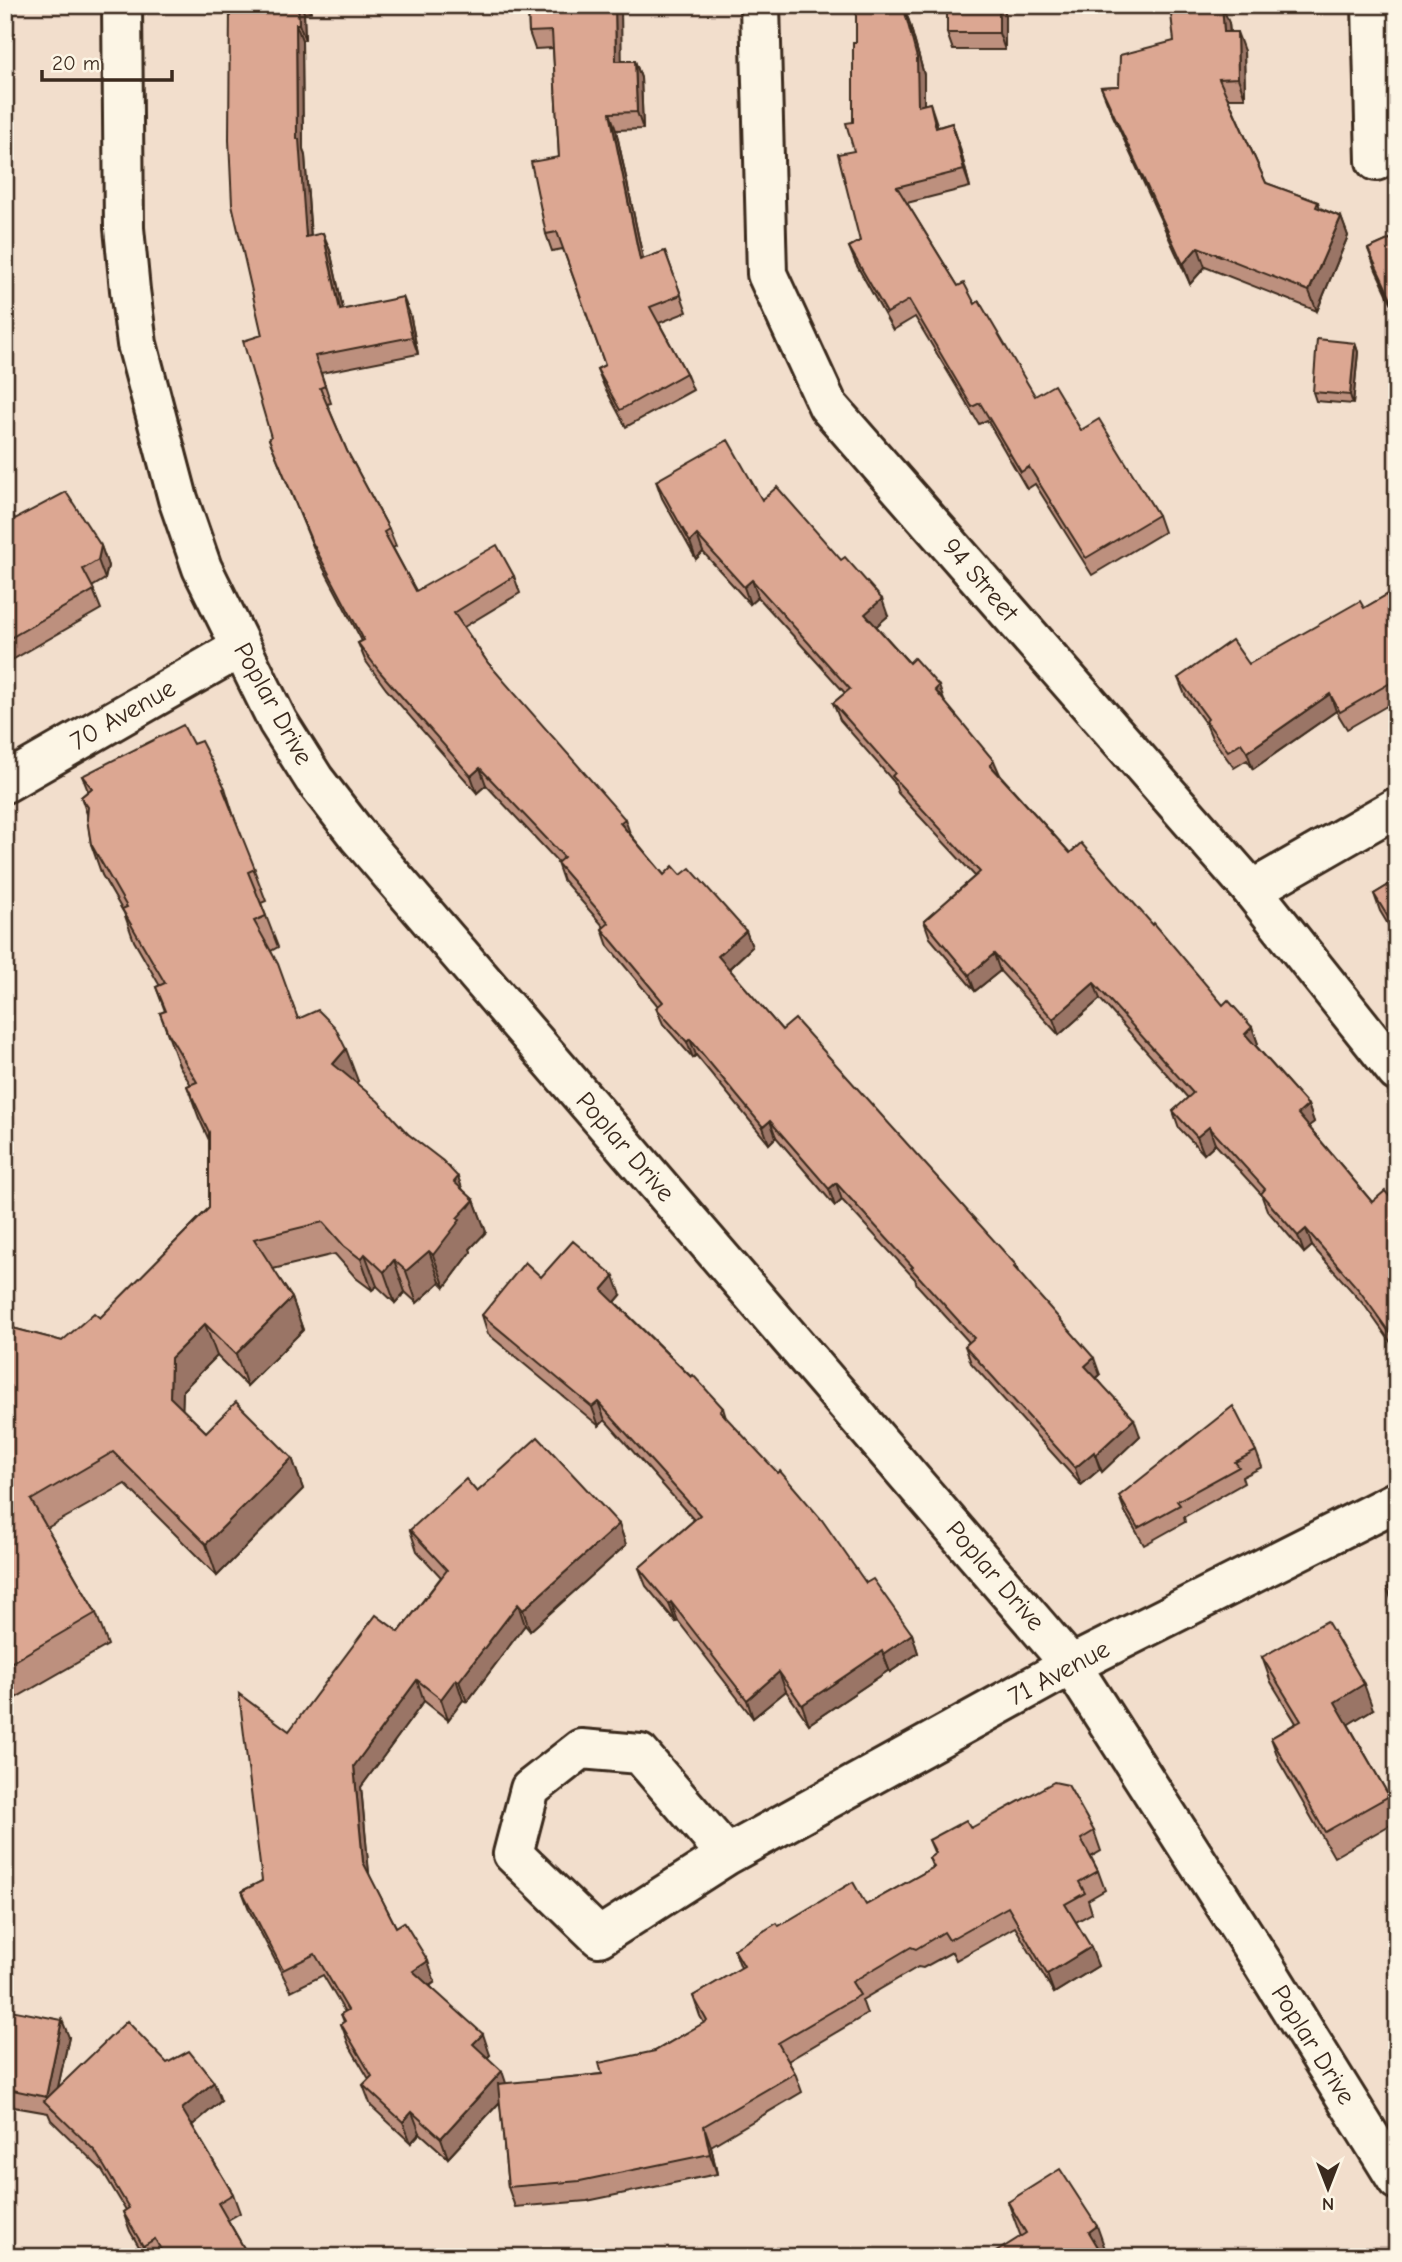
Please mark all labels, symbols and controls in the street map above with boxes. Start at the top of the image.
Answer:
scale bar [42,38,172,82]
text: 20 m [52,51,100,75]
street label: 94 Street [936,532,1025,629]
street label: Poplar Drive [227,638,319,770]
street label: 70 Avenue [65,673,181,757]
street label: Poplar Drive [569,1086,681,1208]
street label: Poplar Drive [939,1515,1051,1637]
street label: 71 Avenue [1003,1634,1115,1712]
street label: Poplar Drive [1264,1980,1362,2110]
north arrow [1294,2154,1364,2224]
text: N [1322,2193,1334,2215]

